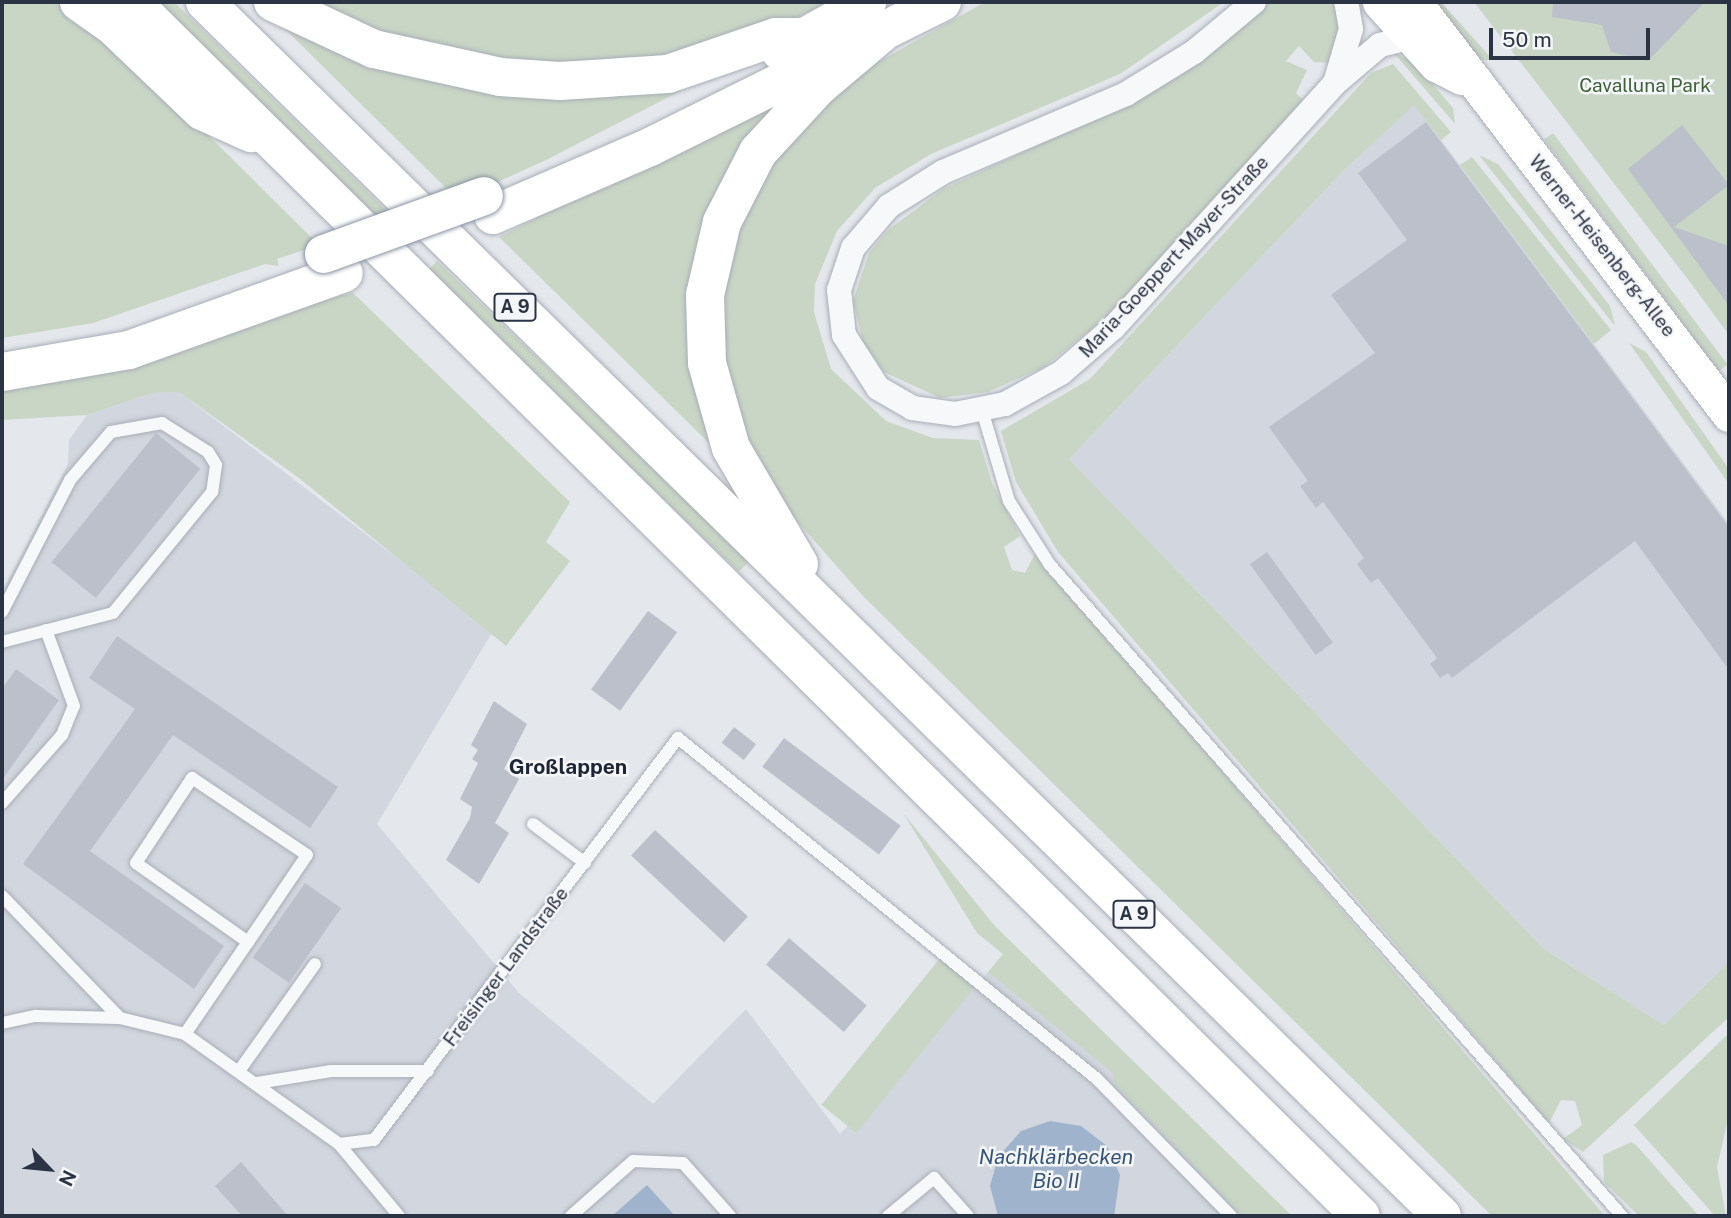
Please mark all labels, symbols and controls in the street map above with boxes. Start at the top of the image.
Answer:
scale bar [1493,14,1654,58]
text: 50 m [1502,27,1552,52]
park label: Cavalluna Park [1579,75,1711,97]
street label: Werner-Heisenberg-Allee [1524,150,1680,342]
street label: Maria-Goeppert-Mayer-Straße [1074,151,1274,363]
road number: A 9 [492,292,538,321]
district label: Großlappen [509,754,627,780]
street label: Freisinger Landstraße [439,883,573,1051]
road number: A 9 [1111,900,1157,929]
north arrow [14,1134,84,1204]
water label: Nachklärbecken Bio II [979,1144,1133,1194]
text: N [55,1167,81,1190]

